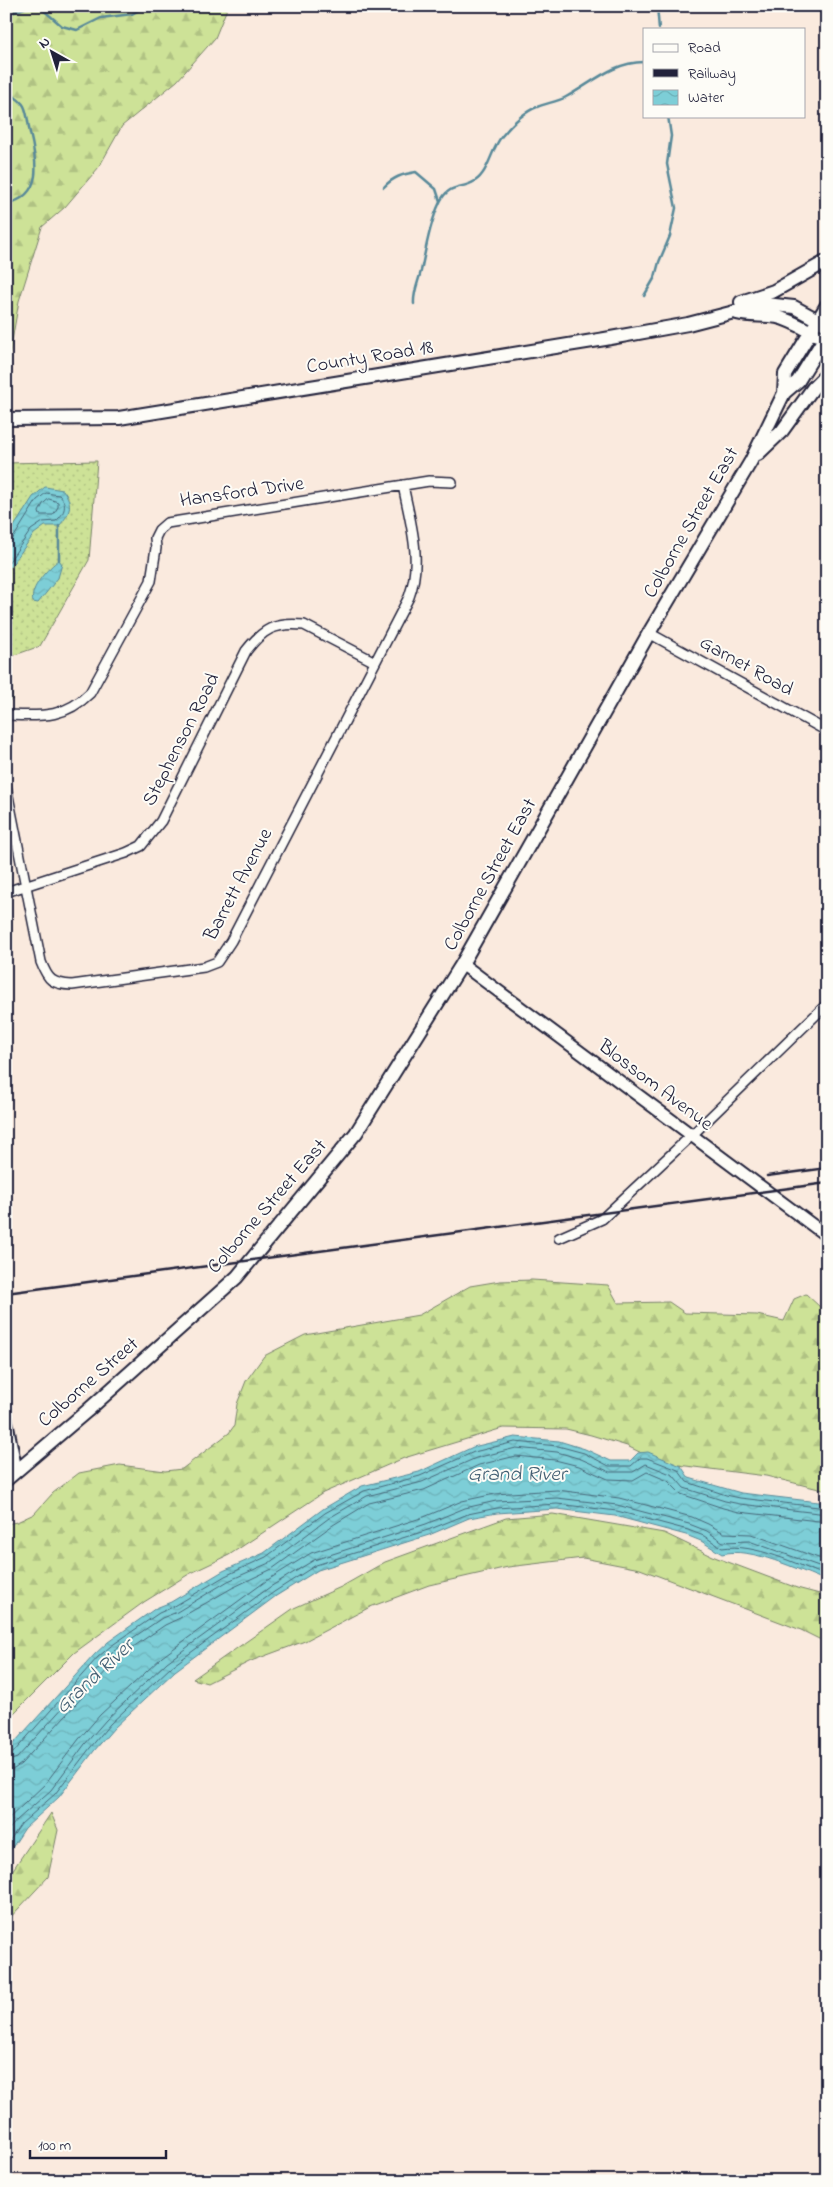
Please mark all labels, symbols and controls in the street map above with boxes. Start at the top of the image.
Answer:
north arrow [28,28,78,78]
legend [643,28,806,118]
text: N [34,32,55,54]
text: Road [688,37,721,59]
text: Railway [688,63,736,86]
text: Water [688,87,724,109]
street label: County Road 18 [305,334,435,382]
street label: Colborne Street East [637,442,747,604]
street label: Hansford Drive [178,470,306,516]
street label: Garnet Road [694,629,798,705]
street label: Stephenson Road [136,668,228,812]
street label: Colborne Street East [437,793,545,957]
street label: Barrett Avenue [197,823,281,947]
street label: Blossom Avenue [591,1033,719,1139]
street label: Colborne Street East [201,1133,335,1281]
street label: Colborne Street [32,1331,146,1435]
water label: Grand River [468,1460,569,1490]
water label: Grand River [49,1631,143,1722]
scale bar [30,2127,166,2159]
text: 100 m [38,2135,71,2157]

